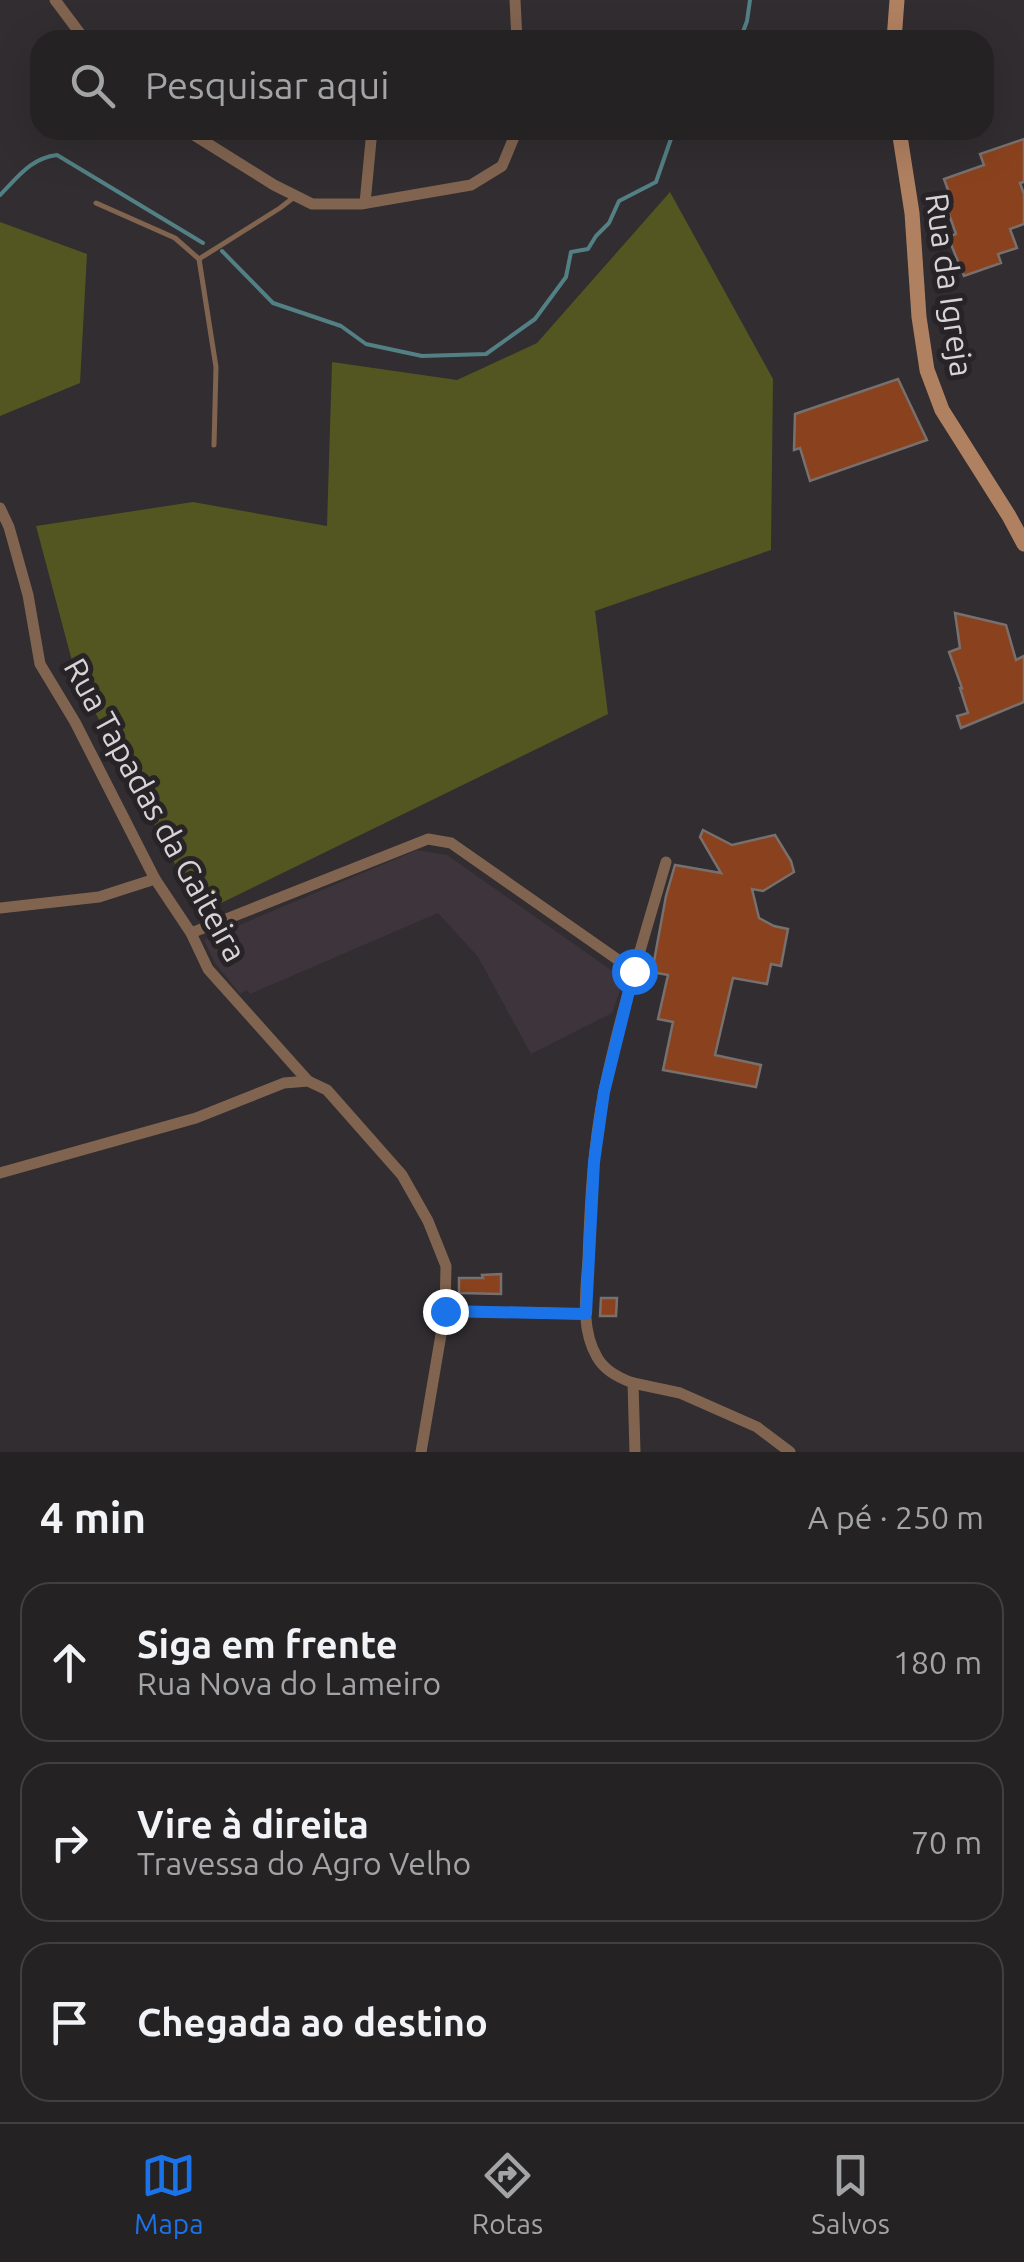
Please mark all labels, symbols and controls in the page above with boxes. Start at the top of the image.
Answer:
search box [30,30,994,140]
icon: search [65,58,120,113]
text: Pesquisar aqui [145,64,389,106]
street label: Rua da Igreja [919,191,981,379]
street label: Rua Tapadas da Gaiteira [57,652,254,967]
route start [612,949,658,995]
route end [423,1289,469,1335]
text: 4 min [40,1494,146,1541]
text: A pé · 250 m [808,1499,984,1535]
text: Siga em frente [137,1623,398,1665]
icon: ahead [42,1635,97,1690]
text: 180 m [893,1644,982,1680]
text: Rua Nova do Lameiro [137,1665,441,1701]
text: Vire à direita [137,1803,369,1845]
icon: right [42,1815,97,1870]
text: 70 m [911,1824,982,1860]
text: Travessa do Agro Velho [137,1845,471,1881]
icon: arrive [42,1995,97,2050]
text: Chegada ao destino [137,2001,488,2043]
tab: Mapa [134,2148,204,2239]
tab: Rotas [472,2148,543,2239]
tab: Salvos [811,2148,890,2239]

